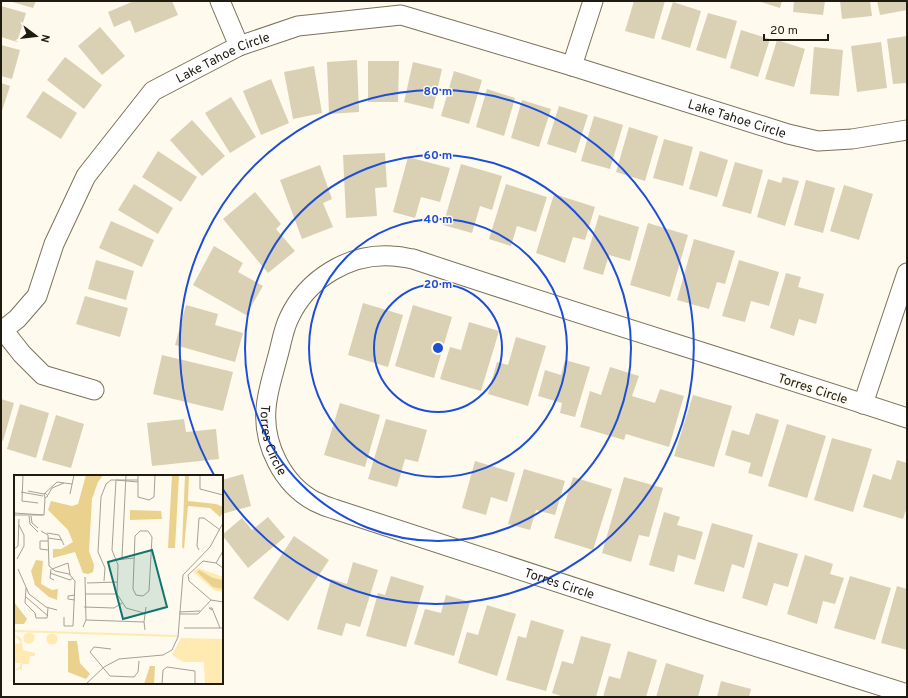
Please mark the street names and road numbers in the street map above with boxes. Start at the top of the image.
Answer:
street label: Lake Tahoe Circle [174,30,272,88]
street label: Lake Tahoe Circle [686,97,788,143]
street label: Torres Circle [775,371,849,409]
street label: Torres Circle [256,404,289,479]
street label: Torres Circle [522,566,596,604]

